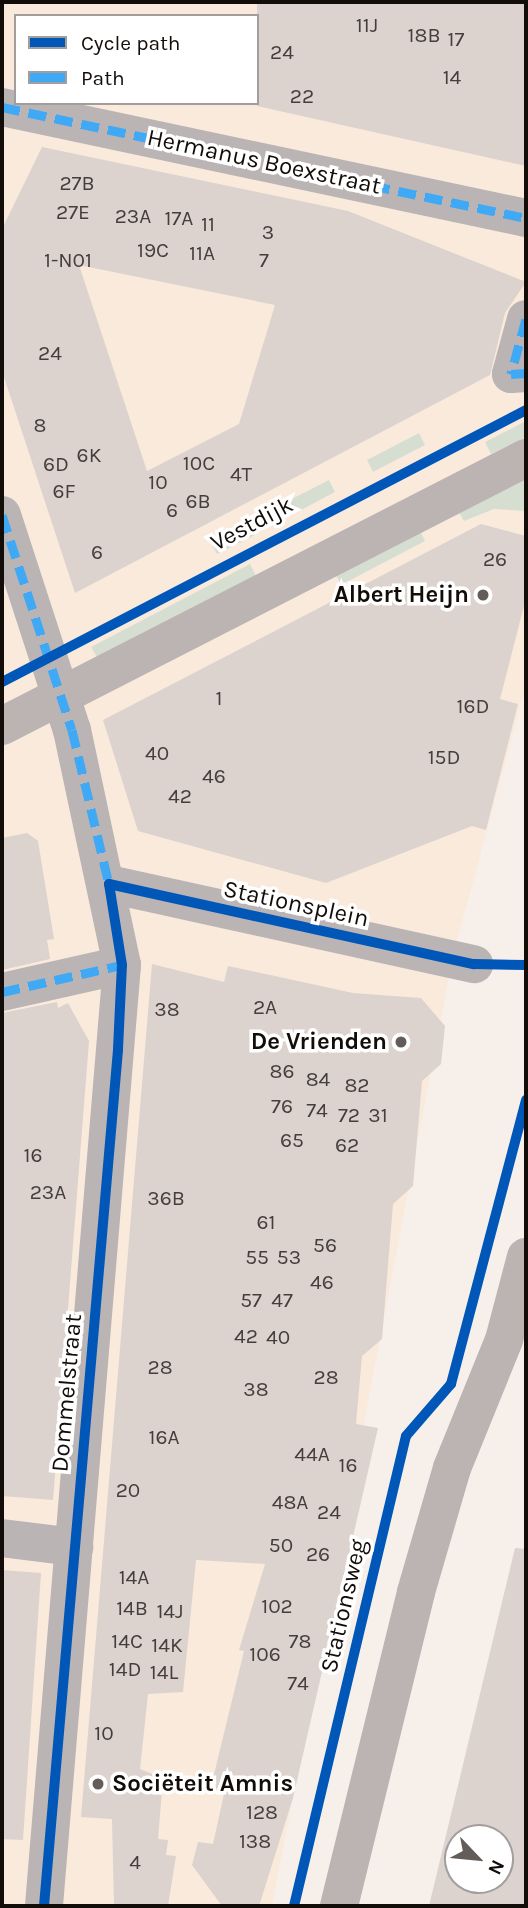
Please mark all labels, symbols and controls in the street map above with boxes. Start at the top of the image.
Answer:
house number: 11J [356,12,378,38]
legend [14,14,259,105]
house number: 18B [408,22,440,48]
house number: 17 [448,26,464,52]
text: Cycle path [81,31,181,55]
house number: 24 [270,39,294,65]
house number: 14 [443,64,461,90]
text: Path [81,66,125,90]
house number: 22 [290,83,314,109]
street label: Hermanus Boexstraat [144,123,384,201]
house number: 27B [59,170,95,196]
house number: 27E [56,199,90,225]
house number: 23A [115,203,151,229]
house number: 17A [165,205,193,231]
house number: 11 [201,211,215,237]
house number: 3 [262,219,274,245]
house number: 19C [137,237,169,263]
house number: 11A [189,240,215,266]
house number: 1-N01 [44,247,92,273]
house number: 7 [259,247,269,273]
house number: 24 [38,340,62,366]
house number: 8 [34,412,46,438]
house number: 6K [77,442,101,468]
house number: 10C [183,450,215,476]
house number: 6D [43,451,69,477]
house number: 4T [230,461,252,487]
house number: 10 [148,469,168,495]
house number: 6F [52,478,76,504]
house number: 6B [185,488,211,514]
street label: Vestdijk [206,490,298,558]
house number: 6 [166,497,178,523]
house number: 6 [91,539,103,565]
house number: 26 [483,546,507,572]
place label: Albert Heijn [334,581,469,609]
marker: Albert Heijn [475,587,491,603]
house number: 1 [216,685,222,711]
house number: 16D [457,693,489,719]
house number: 40 [145,740,169,766]
house number: 15D [428,744,460,770]
house number: 46 [202,763,226,789]
house number: 42 [168,783,192,809]
street label: Stationsplein [221,875,371,933]
house number: 2A [253,994,277,1020]
house number: 38 [154,996,180,1022]
place label: De Vrienden [251,1028,387,1056]
marker: De Vrienden [393,1034,409,1050]
house number: 86 [270,1058,294,1084]
house number: 84 [306,1066,330,1092]
house number: 82 [344,1072,370,1098]
house number: 76 [271,1093,293,1119]
house number: 74 [306,1097,328,1123]
house number: 72 [338,1102,360,1128]
house number: 31 [368,1102,388,1128]
house number: 65 [280,1127,304,1153]
house number: 62 [335,1132,359,1158]
house number: 16 [24,1142,42,1168]
house number: 23A [30,1179,66,1205]
house number: 36B [147,1185,185,1211]
house number: 61 [257,1209,275,1235]
house number: 56 [313,1232,337,1258]
house number: 55 [245,1244,269,1270]
house number: 53 [277,1244,301,1270]
house number: 46 [310,1269,334,1295]
house number: 57 [240,1287,262,1313]
house number: 47 [271,1287,293,1313]
street label: Dommelstraat [46,1313,88,1473]
house number: 42 [234,1323,258,1349]
house number: 40 [266,1324,290,1350]
house number: 28 [147,1354,173,1380]
house number: 28 [313,1364,339,1390]
house number: 38 [243,1376,269,1402]
house number: 16A [148,1424,180,1450]
house number: 44A [294,1441,330,1467]
house number: 16 [339,1452,357,1478]
house number: 20 [116,1477,140,1503]
house number: 48A [272,1489,308,1515]
house number: 24 [317,1499,341,1525]
house number: 50 [269,1532,293,1558]
street label: Stationsweg [315,1536,373,1676]
house number: 26 [306,1541,330,1567]
house number: 14A [119,1564,149,1590]
house number: 102 [261,1593,293,1619]
house number: 14B [116,1595,148,1621]
house number: 14J [156,1598,184,1624]
house number: 14C [111,1628,143,1654]
house number: 78 [289,1628,311,1654]
house number: 14K [151,1632,183,1658]
house number: 106 [249,1641,281,1667]
house number: 14D [109,1656,141,1682]
house number: 14L [150,1659,178,1685]
house number: 74 [287,1670,309,1696]
house number: 10 [94,1720,114,1746]
place label: Sociëteit Amnis [112,1770,293,1798]
marker: Sociëteit Amnis [90,1776,106,1792]
house number: 128 [246,1799,278,1825]
north arrow [444,1824,514,1894]
house number: 138 [239,1828,271,1854]
house number: 4 [129,1849,141,1875]
text: N [483,1856,509,1878]

